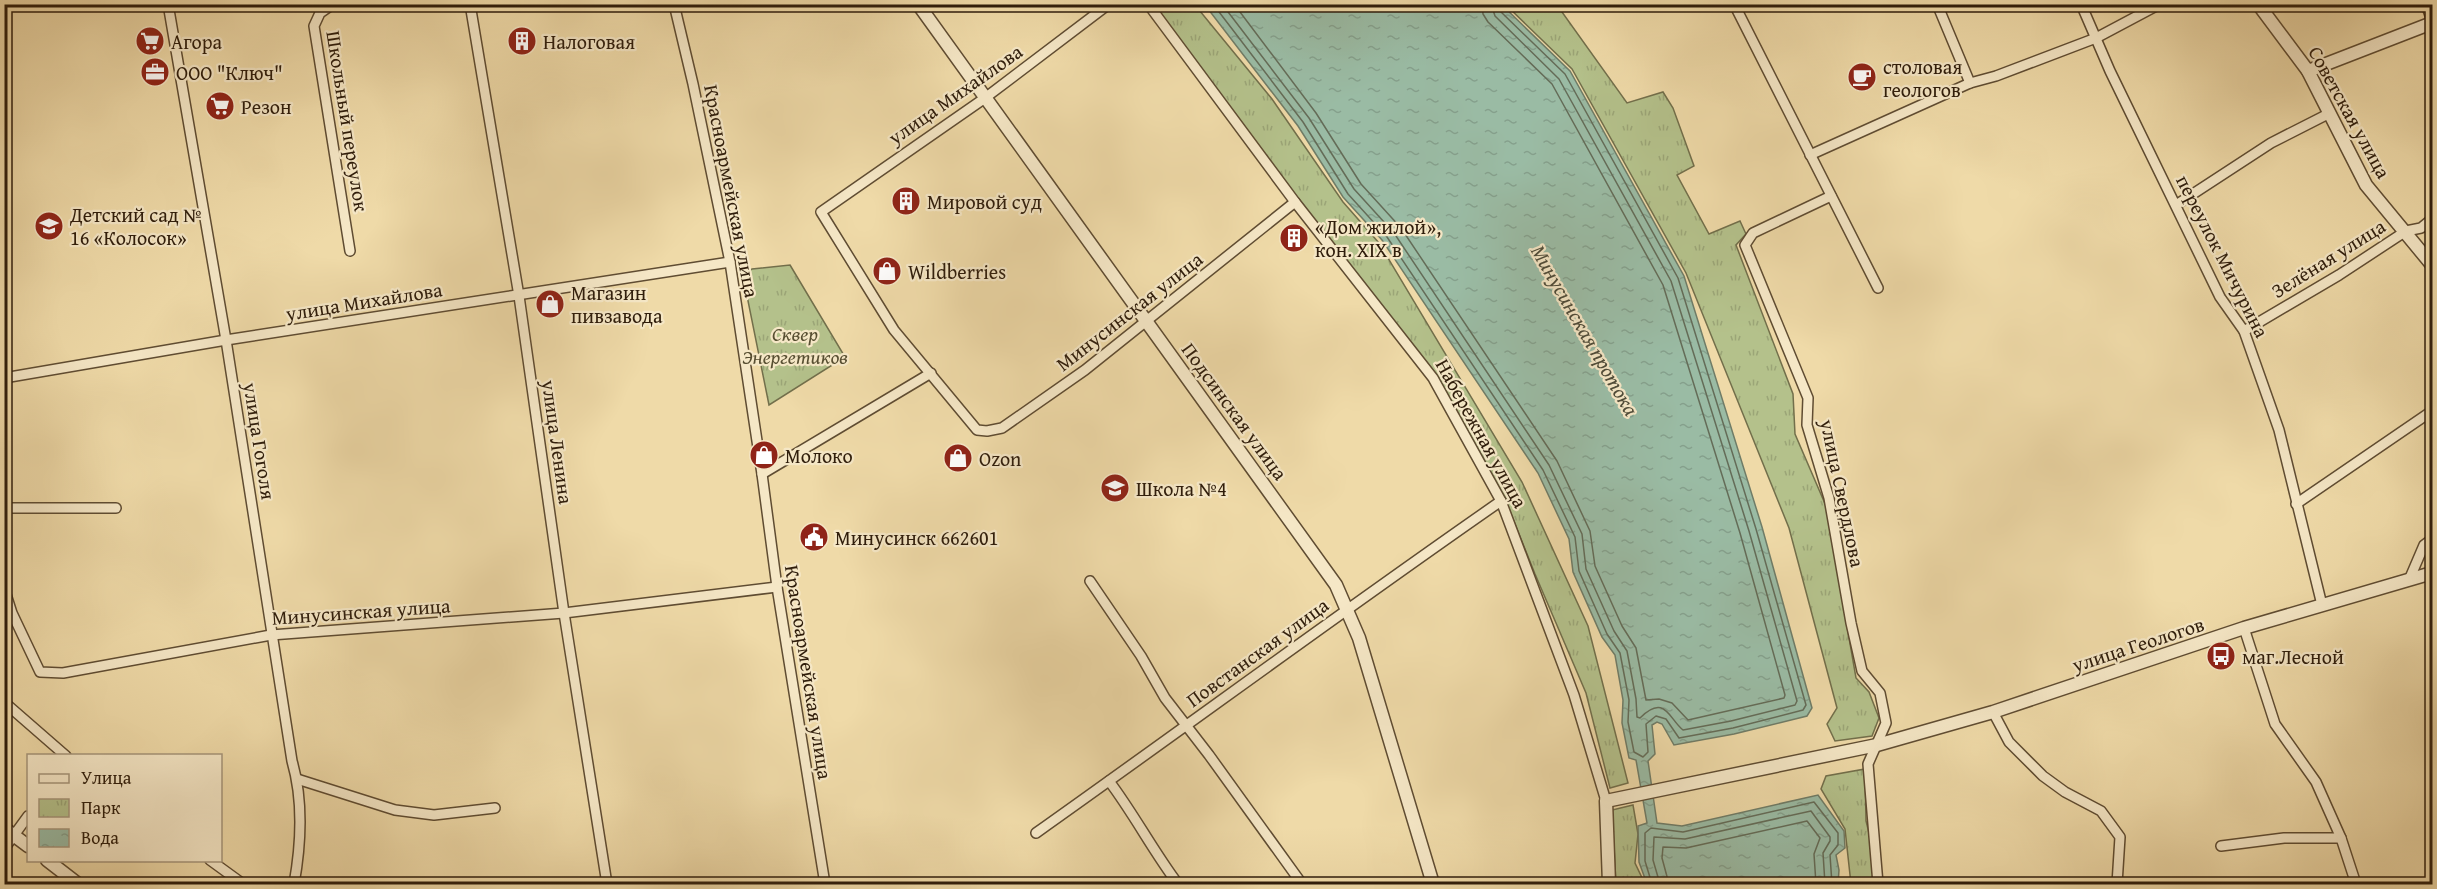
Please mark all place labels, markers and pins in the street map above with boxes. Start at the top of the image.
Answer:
supermarket icon: Агора [134,25,166,57]
building icon: Налоговая [506,25,538,57]
place label: Агора [171,27,223,56]
place label: Налоговая [543,27,635,56]
place label: столовая геологов [1883,52,1962,104]
office icon: ООО "Ключ" [139,56,171,88]
place label: ООО "Ключ" [176,58,283,87]
cafe icon: столовая геологов [1846,61,1878,93]
supermarket icon: Резон [204,90,236,122]
place label: Резон [241,92,292,121]
building icon: Мировой суд [890,185,922,217]
place label: Мировой суд [927,187,1042,216]
place label: Детский сад № 16 «Колосок» [69,200,202,252]
school or university icon: Детский сад № 16 «Колосок» [33,210,65,242]
place label: «Дом жилой», кон. ХIХ в [1315,212,1441,264]
building icon: «Дом жилой», кон. ХIХ в [1278,222,1310,254]
shop icon: Wildberries [871,255,903,287]
place label: Wildberries [908,257,1006,286]
place label: Магазин пивзавода [571,278,663,330]
shop icon: Магазин пивзавода [534,288,566,320]
shop icon: Молоко [748,439,780,471]
place label: Молоко [785,441,853,470]
shop icon: Ozon [942,442,974,474]
place label: Ozon [979,444,1021,473]
school or university icon: Школа №4 [1099,472,1131,504]
place label: Школа №4 [1136,474,1227,503]
public building icon: Минусинск 662601 [798,521,830,553]
place label: Минусинск 662601 [835,523,998,552]
bus stop icon: маг.Лесной [2205,640,2237,672]
place label: маг.Лесной [2242,642,2344,671]

